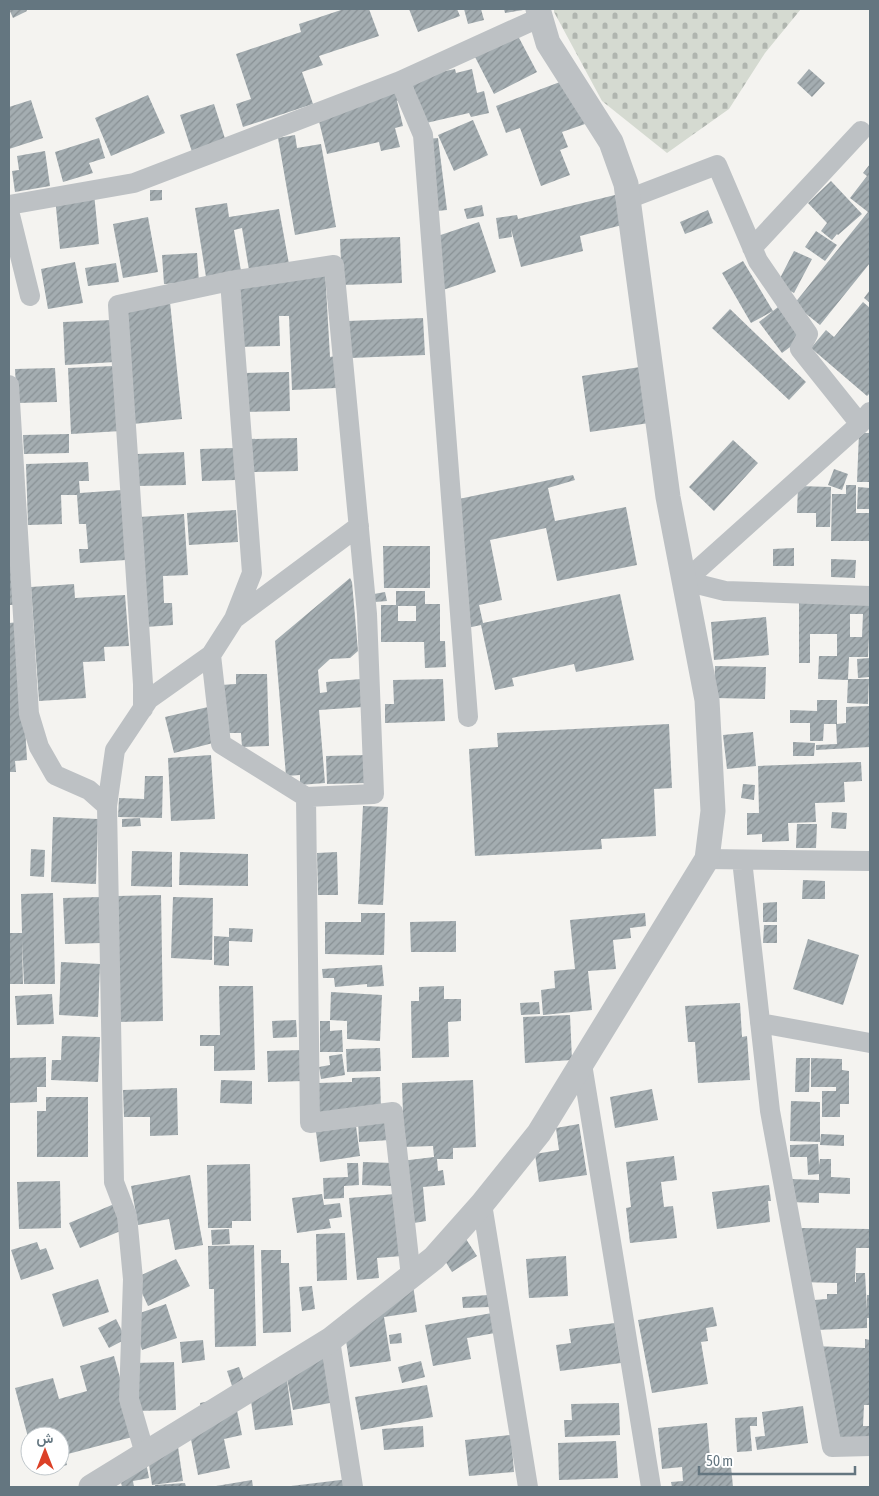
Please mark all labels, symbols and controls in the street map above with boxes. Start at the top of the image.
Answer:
north arrow [20,1426,70,1476]
text: ش [37,1430,54,1447]
scale bar [699,1444,855,1476]
text: 50 m [706,1452,733,1469]

